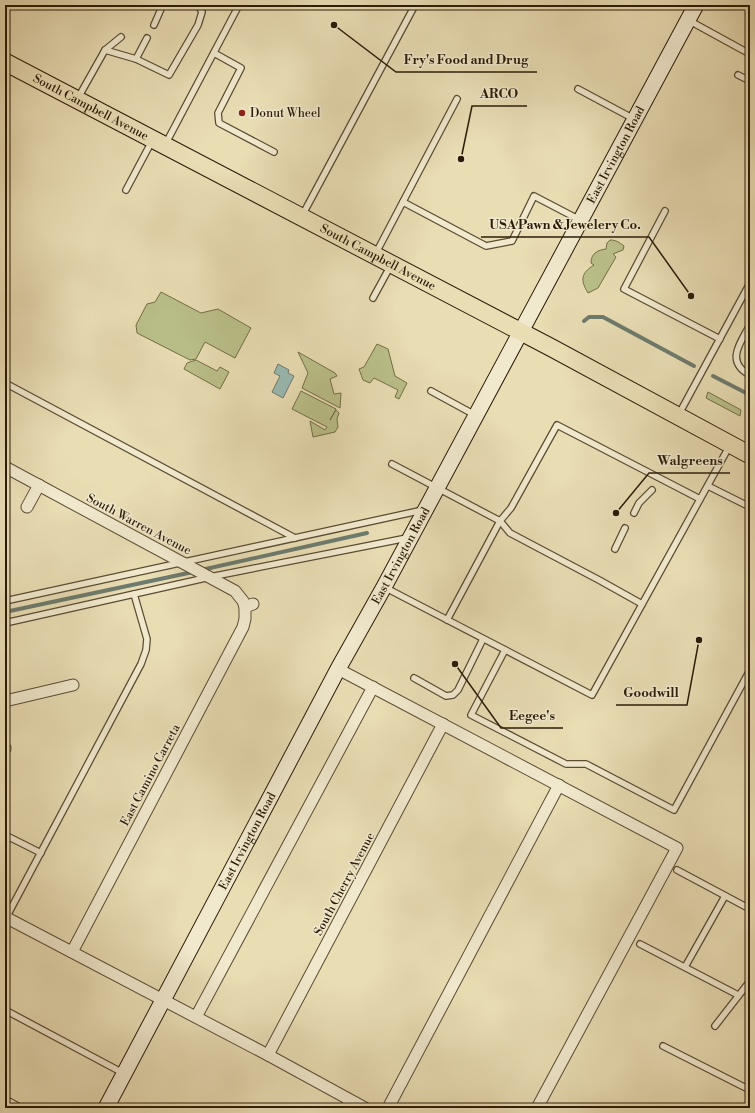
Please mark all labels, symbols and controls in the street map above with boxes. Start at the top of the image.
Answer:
callout: Fry's Food and Drug [396,47,537,72]
text: Fry's Food and Drug [404,52,529,68]
street label: South Campbell Avenue [30,71,151,144]
callout: ARCO [472,81,527,106]
text: ARCO [479,86,519,102]
street label: East Irvington Road [584,104,648,206]
place label: Donut Wheel [250,106,321,121]
marker: Donut Wheel [237,108,247,118]
callout: USA Pawn & Jewelery Co. [481,212,649,237]
text: USA Pawn & Jewelery Co. [489,217,641,233]
street label: South Campbell Avenue [318,221,438,294]
callout: Walgreens [649,448,730,473]
text: Walgreens [656,453,723,469]
street label: South Warren Avenue [84,490,194,558]
street label: East Irvington Road [369,505,433,607]
callout: Goodwill [616,680,687,705]
text: Goodwill [623,685,679,701]
callout: Eegee's [501,703,563,728]
text: Eegee's [509,708,555,724]
street label: East Camino Carreta [117,721,184,829]
street label: East Irvington Road [216,790,280,893]
street label: South Cherry Avenue [311,830,378,938]

